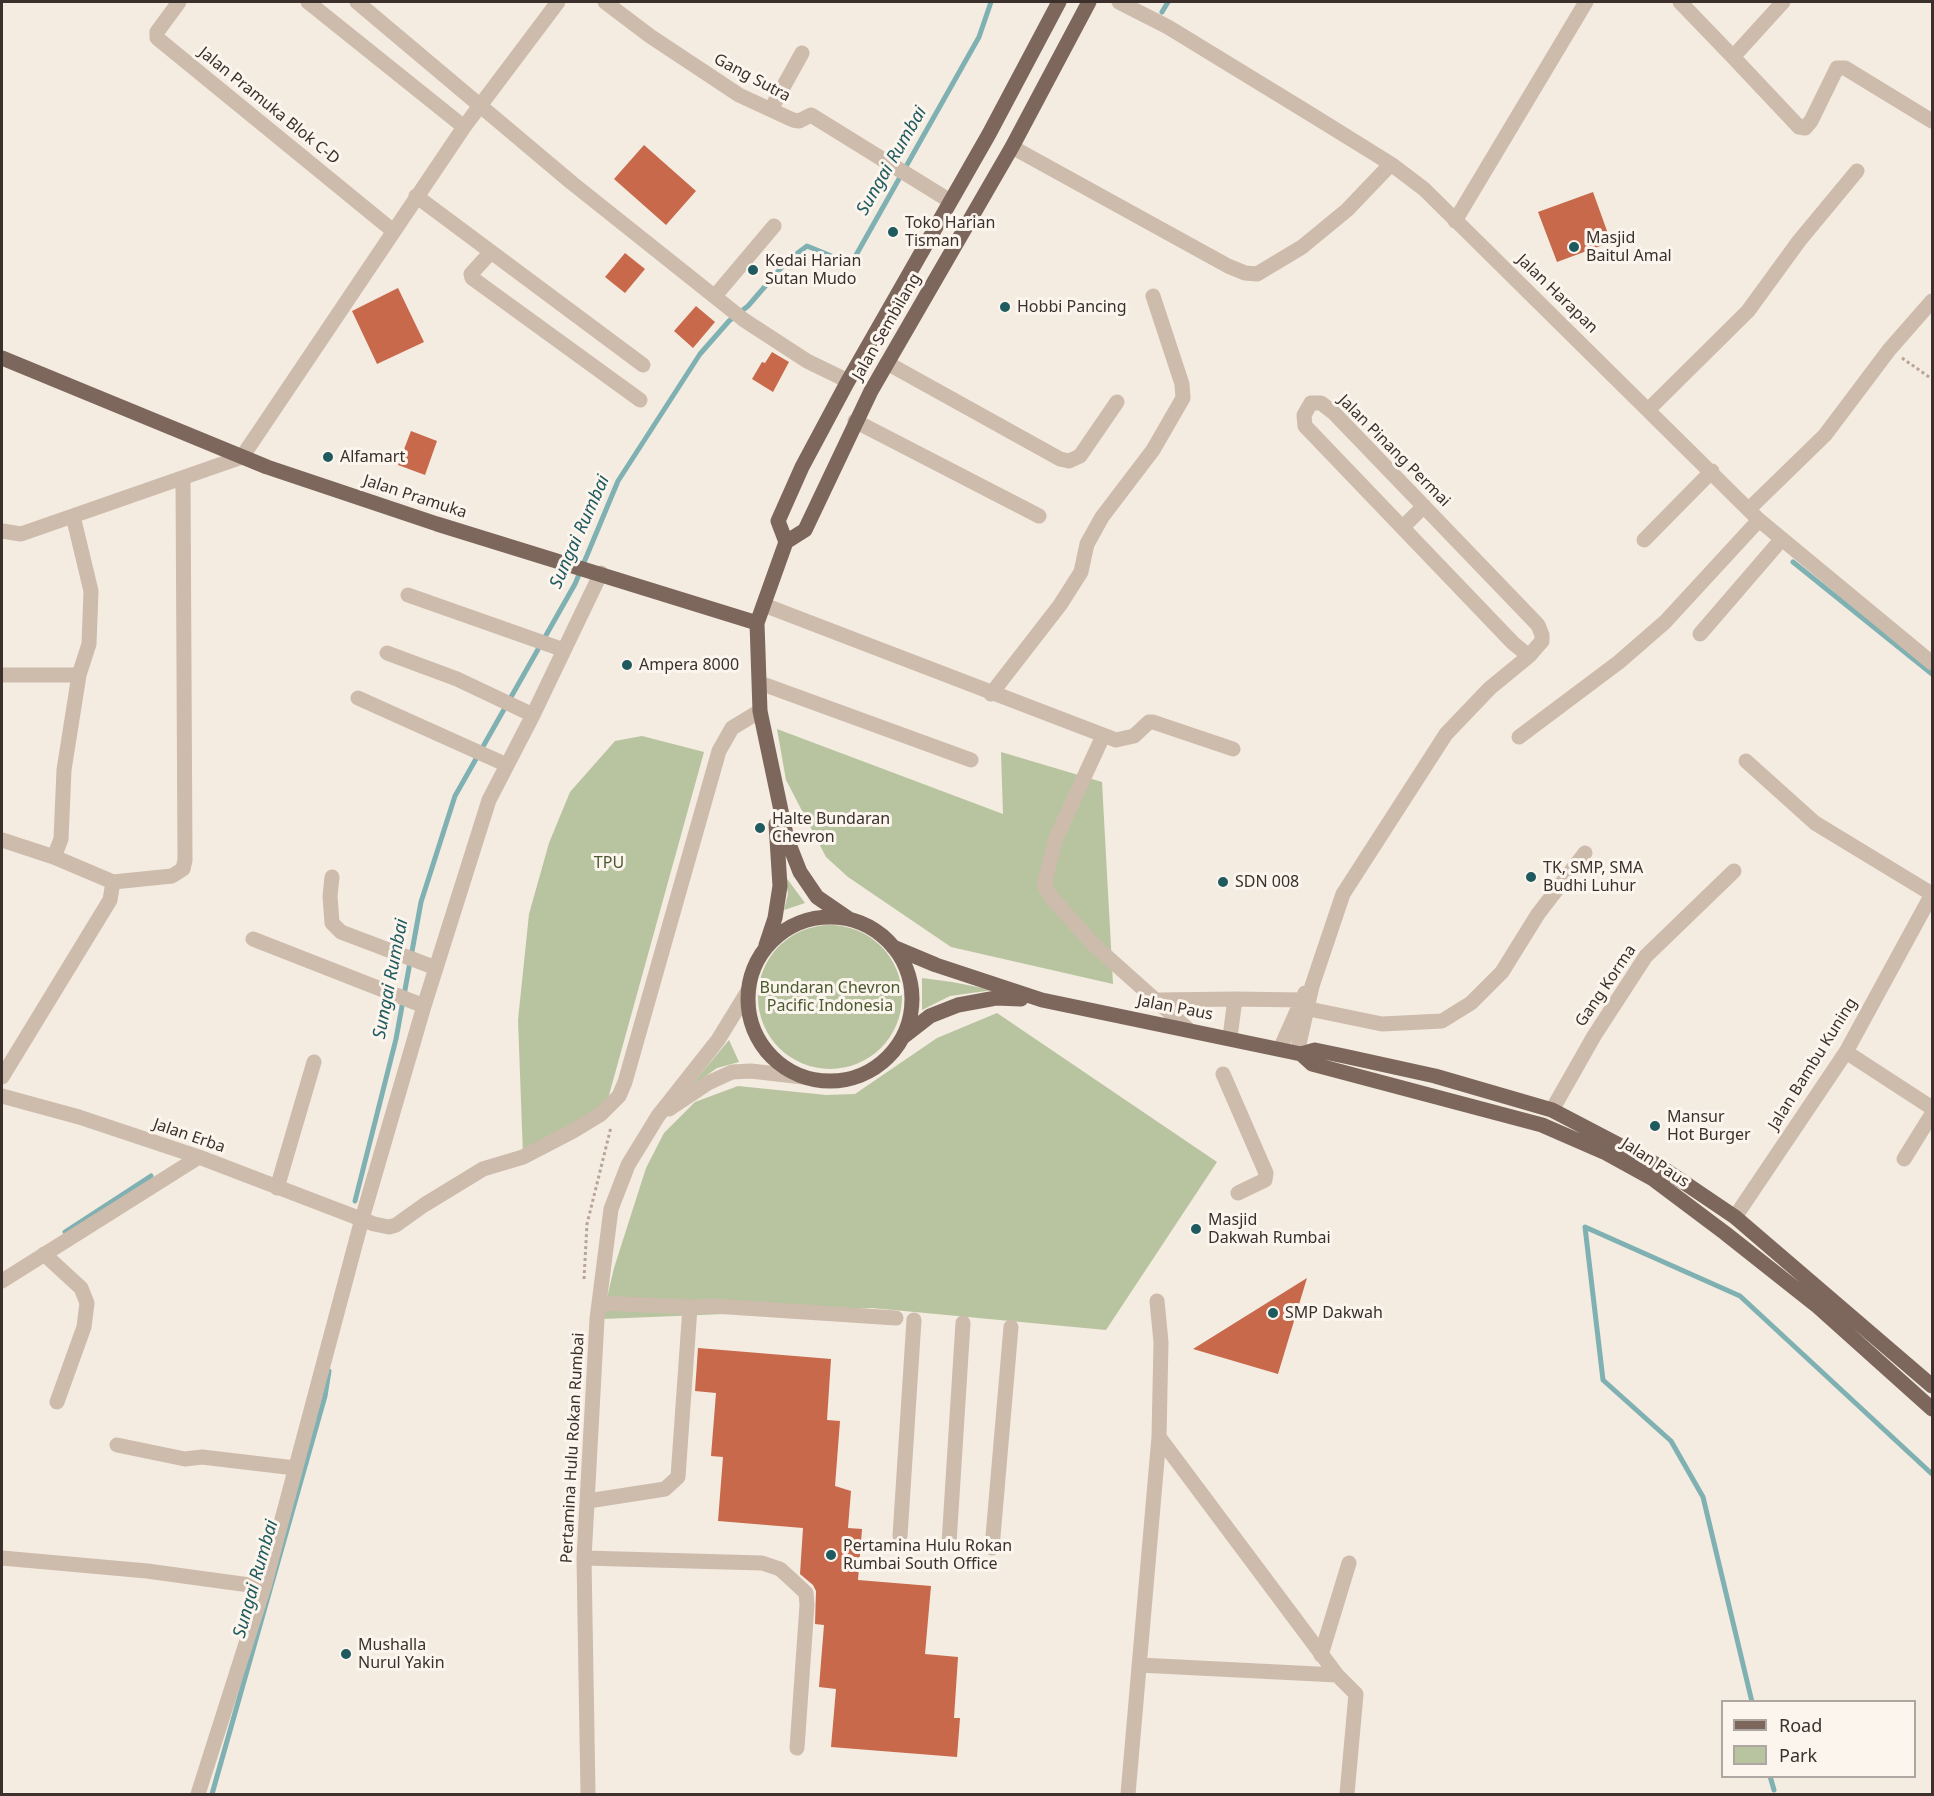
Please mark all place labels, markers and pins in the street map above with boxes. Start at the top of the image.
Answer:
place label: Toko Harian Tisman [905,213,995,251]
marker: Toko Harian Tisman [886,225,900,239]
place label: Masjid Baitul Amal [1586,228,1672,266]
marker: Masjid Baitul Amal [1567,240,1581,254]
place label: Kedai Harian Sutan Mudo [765,251,861,289]
marker: Kedai Harian Sutan Mudo [746,263,760,277]
place label: Hobbi Pancing [1017,297,1127,317]
marker: Hobbi Pancing [998,300,1012,314]
place label: Alfamart [340,447,405,467]
marker: Alfamart [321,450,335,464]
place label: Ampera 8000 [639,655,739,675]
marker: Ampera 8000 [620,658,634,672]
place label: Halte Bundaran Chevron [772,809,890,847]
marker: Halte Bundaran Chevron [753,821,767,835]
place label: TK, SMP, SMA Budhi Luhur [1543,858,1643,896]
marker: TK, SMP, SMA Budhi Luhur [1524,870,1538,884]
place label: SDN 008 [1235,872,1299,892]
marker: SDN 008 [1216,875,1230,889]
place label: Mansur Hot Burger [1667,1107,1751,1145]
marker: Mansur Hot Burger [1648,1119,1662,1133]
place label: Masjid Dakwah Rumbai [1208,1210,1331,1248]
marker: Masjid Dakwah Rumbai [1189,1222,1203,1236]
place label: SMP Dakwah [1285,1303,1383,1323]
marker: SMP Dakwah [1266,1306,1280,1320]
place label: Pertamina Hulu Rokan Rumbai South Office [843,1536,1012,1574]
marker: Pertamina Hulu Rokan Rumbai South Office [824,1548,838,1562]
place label: Mushalla Nurul Yakin [358,1635,445,1673]
marker: Mushalla Nurul Yakin [339,1647,353,1661]

